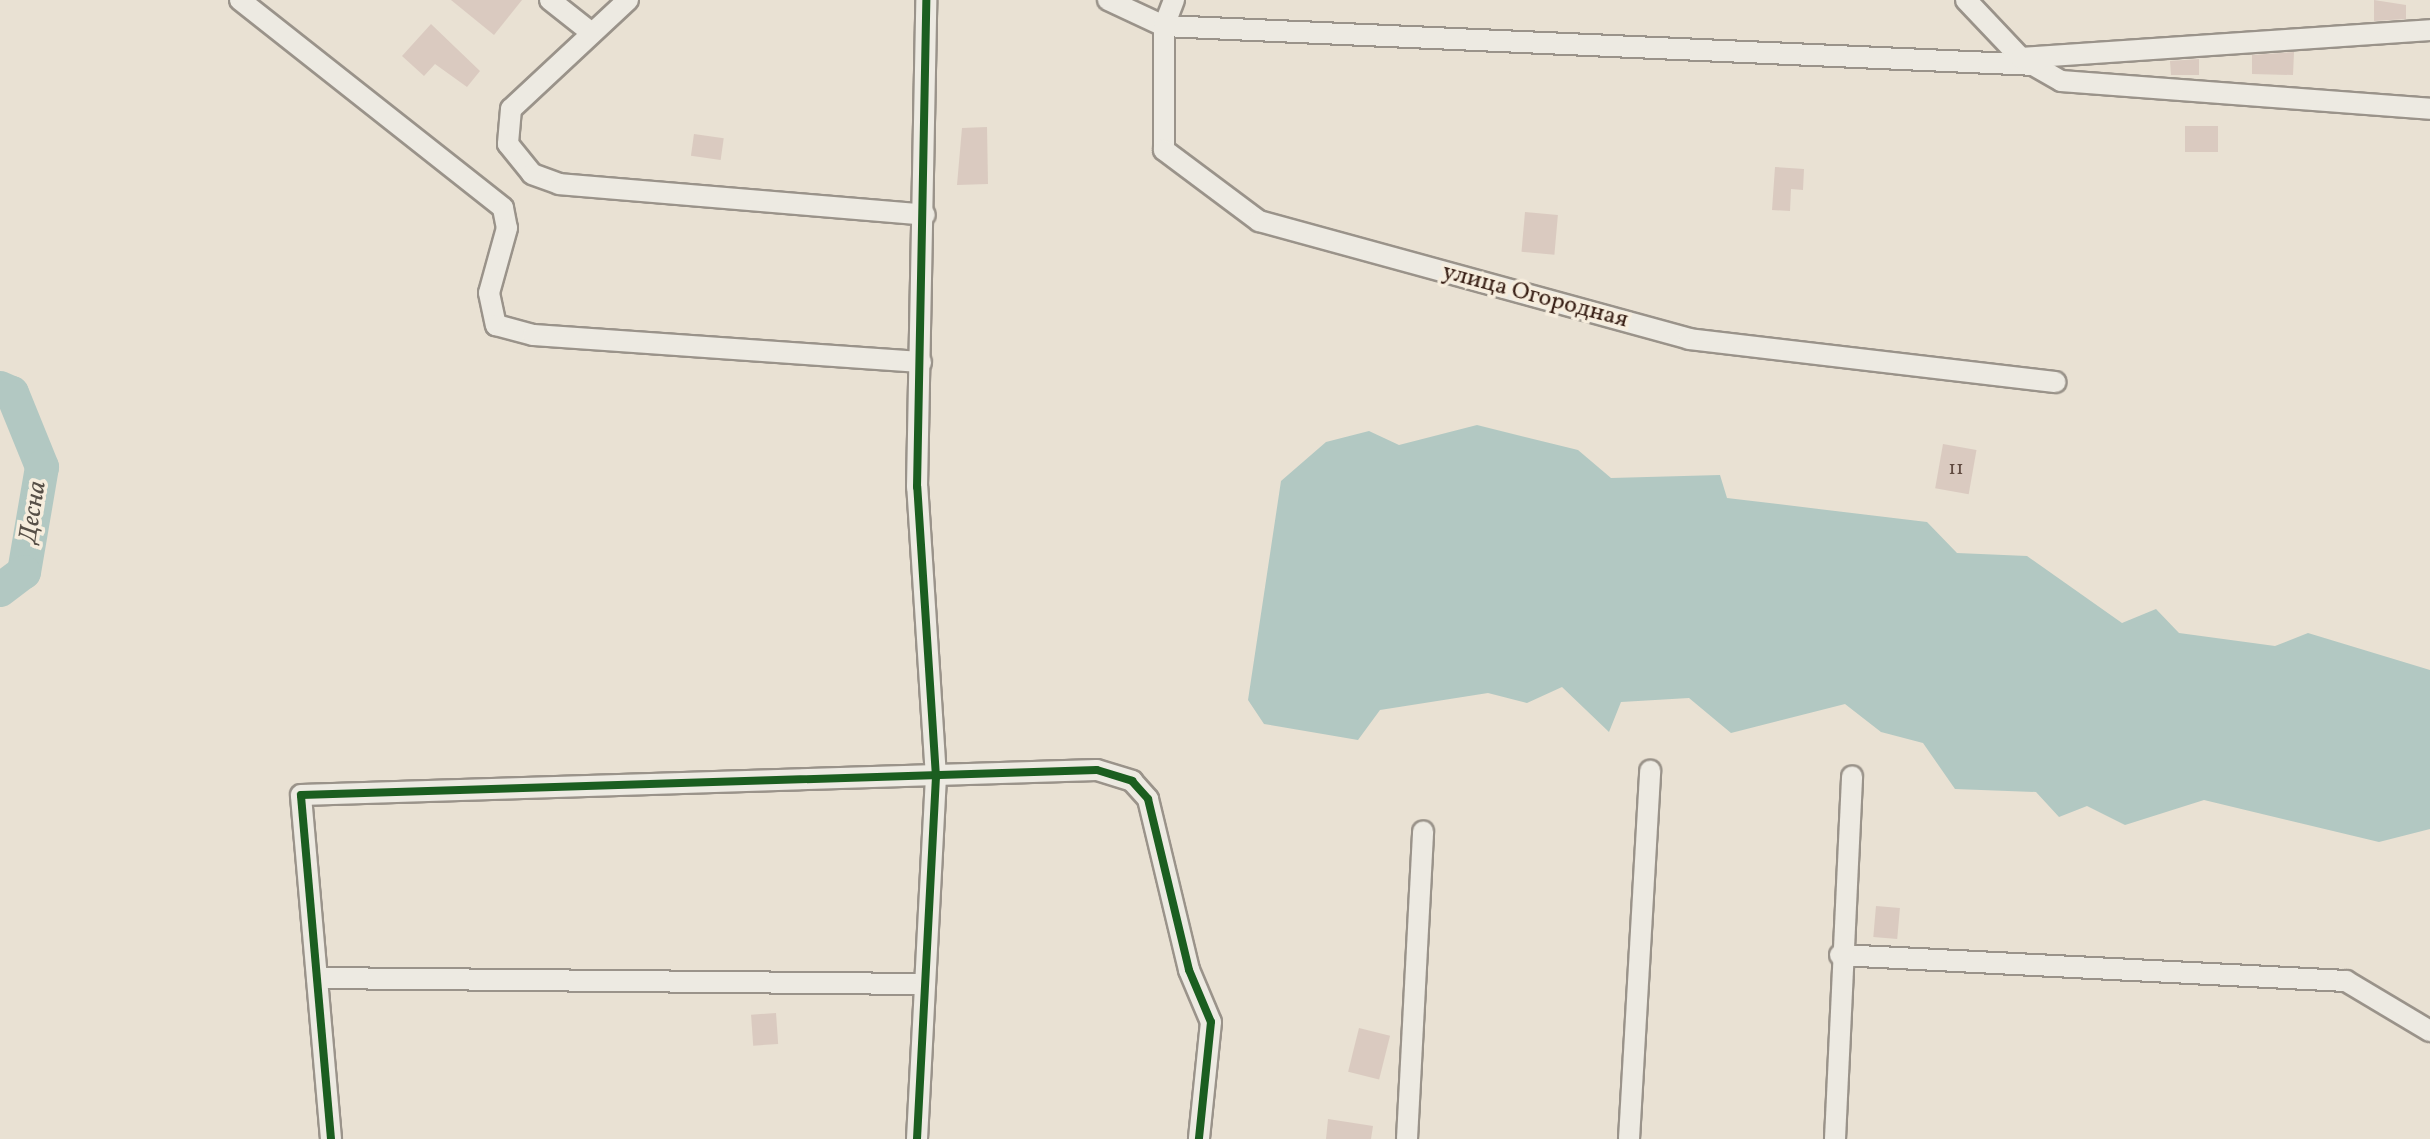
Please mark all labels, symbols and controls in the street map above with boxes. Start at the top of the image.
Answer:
street label: улица Огородная [1439,258,1631,336]
house number: 11 [1948,457,1964,481]
water label: Десна [14,479,54,545]

